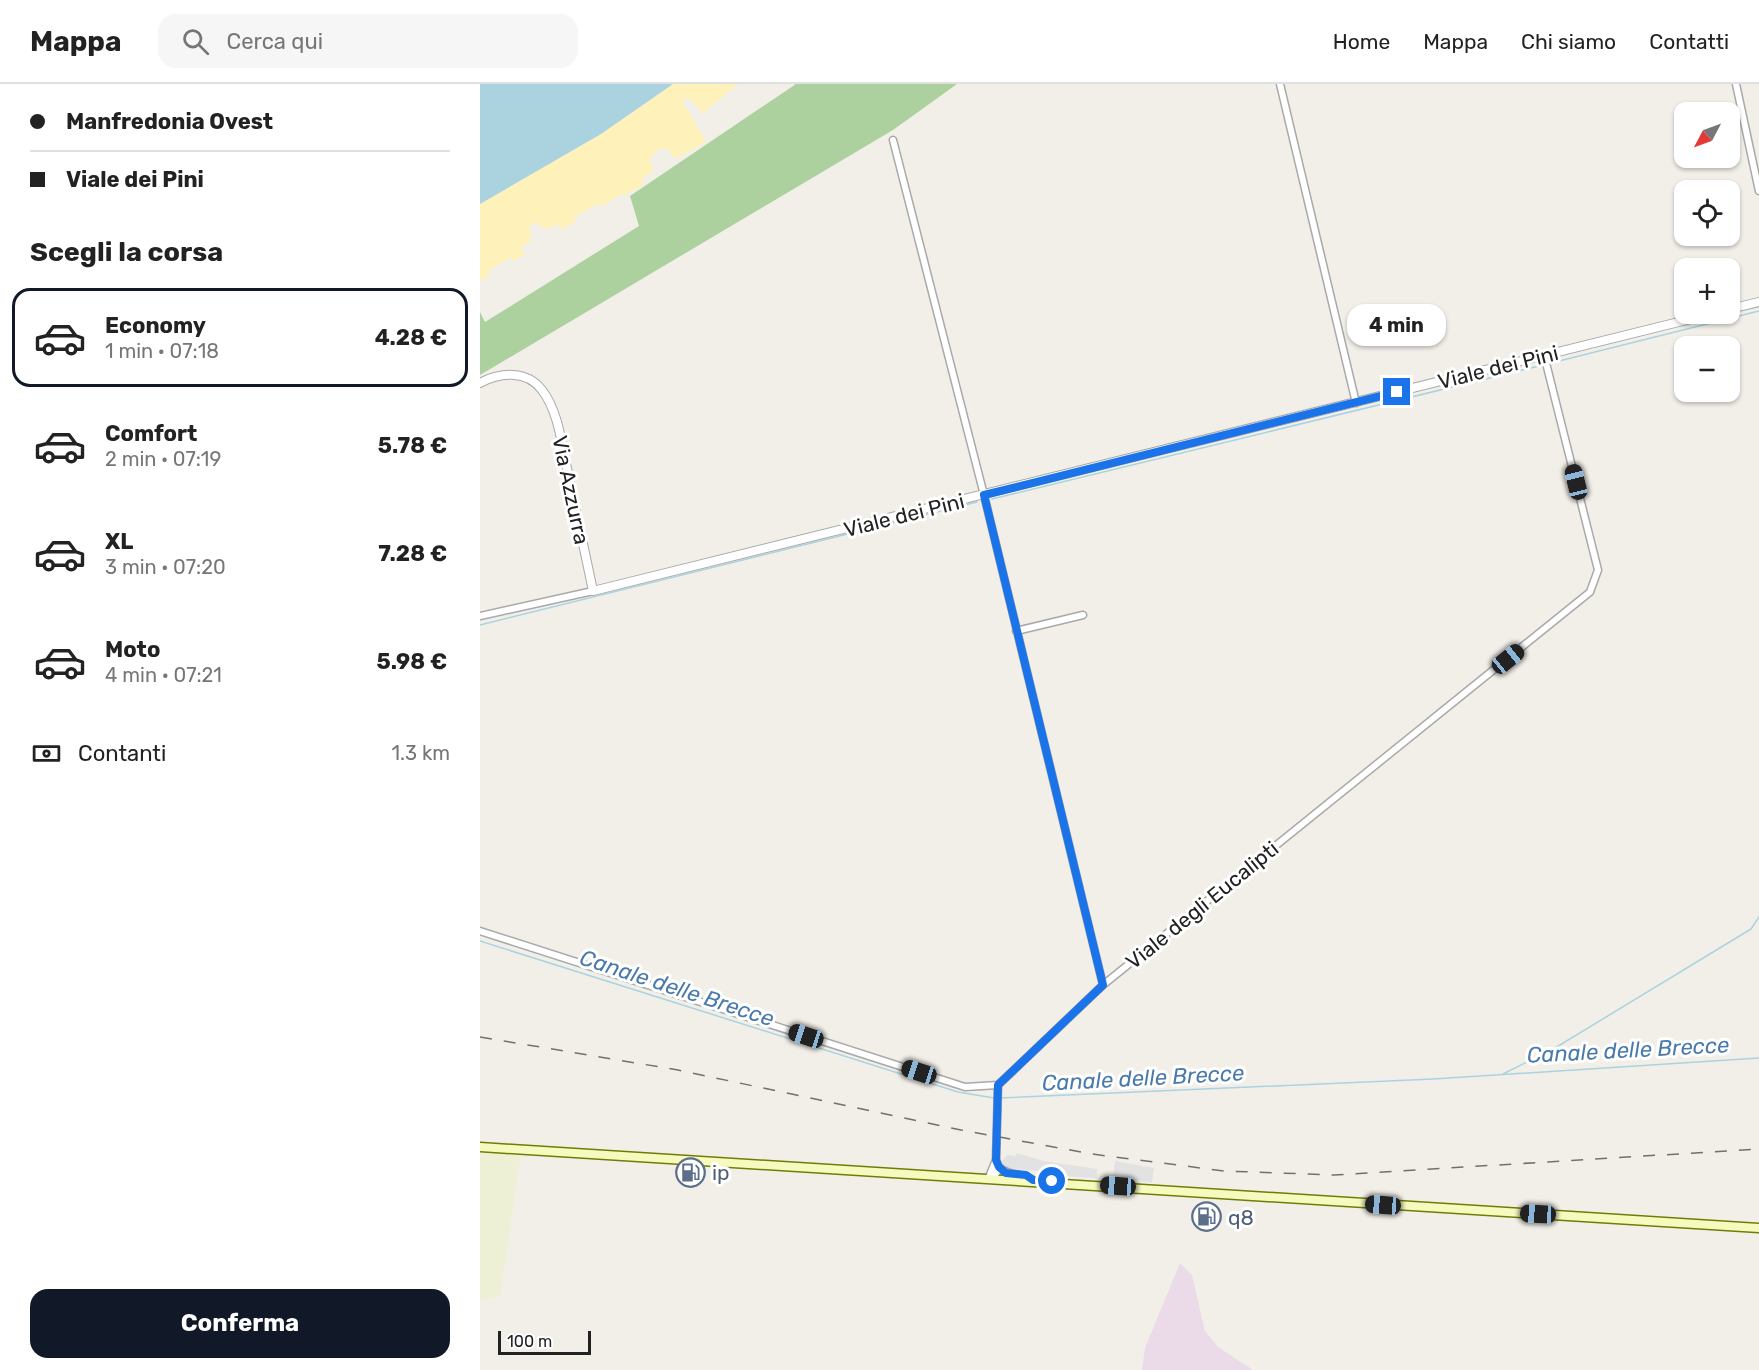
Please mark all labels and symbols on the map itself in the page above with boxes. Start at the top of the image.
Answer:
north arrow [1674,102,1740,168]
callout: 4 min [1348,305,1446,347]
street label: Viale dei Pini [1435,340,1561,394]
route end [1383,378,1410,405]
street label: Via Azzurra [547,433,595,547]
car [1563,462,1589,502]
street label: Viale dei Pini [841,488,967,542]
car [1488,641,1528,677]
street label: Viale degli Eucalipti [1121,836,1283,974]
water label: Canale delle Brecce [577,944,777,1032]
car [786,1022,826,1050]
water label: Canale delle Brecce [1526,1031,1730,1069]
car [899,1058,939,1086]
water label: Canale delle Brecce [1041,1059,1245,1097]
fuel station icon: ip [675,1156,707,1188]
place label: ip [712,1160,730,1185]
route start [1038,1167,1065,1194]
car [1099,1176,1137,1196]
car [1364,1195,1402,1215]
fuel station icon: q8 [1191,1201,1223,1233]
car [1520,1204,1556,1224]
place label: q8 [1228,1205,1254,1230]
scale bar [498,1328,591,1356]

